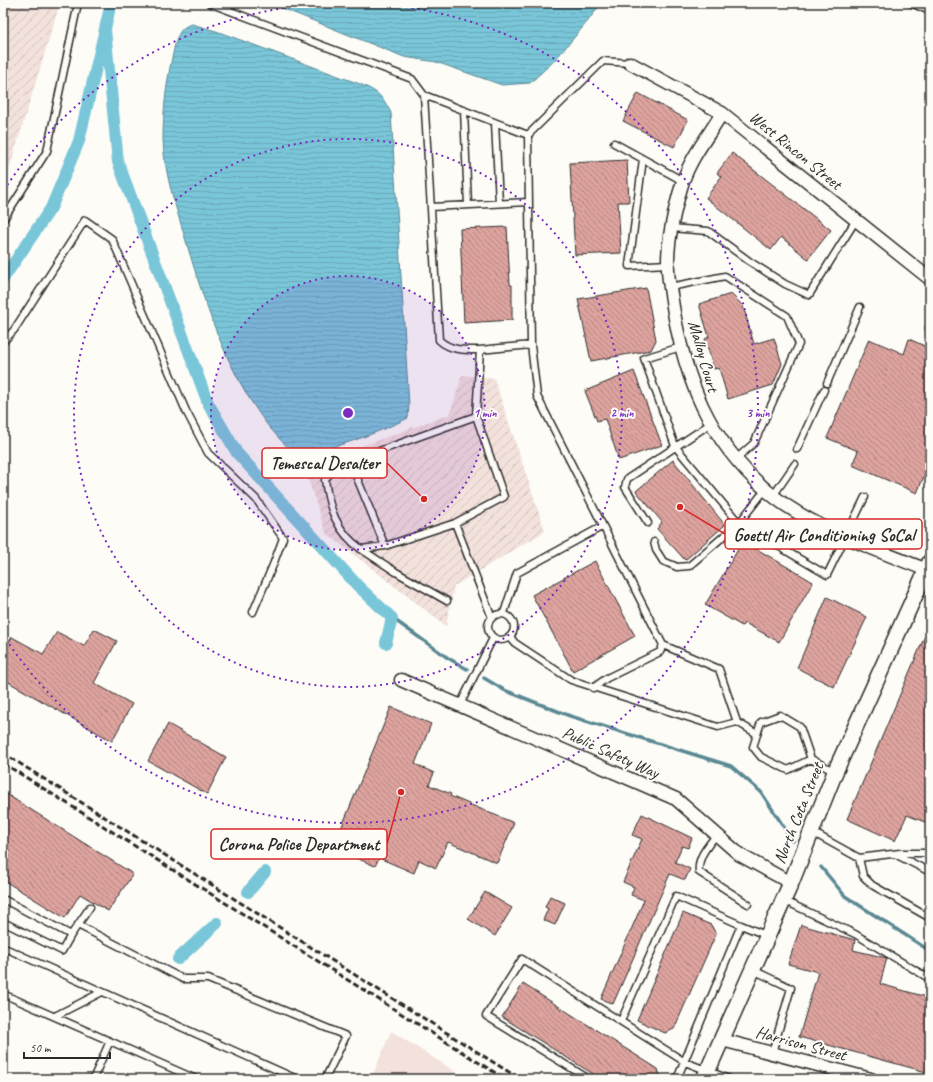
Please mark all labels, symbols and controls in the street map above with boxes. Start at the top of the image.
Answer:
street label: West Rincon Street [745,107,848,196]
street label: Malloy Court [683,318,724,397]
text: 1 min [474,405,497,421]
text: 2 min [611,405,634,421]
text: 3 min [747,405,770,421]
centre of rings [341,406,355,420]
callout: Temescal Desalter [262,448,387,478]
text: Temescal Desalter [270,452,382,474]
callout: Goettl Air Conditioning SoCal [725,519,922,549]
text: Goettl Air Conditioning SoCal [733,524,918,546]
street label: Public Safety Way [559,722,663,784]
street label: North Cota Street [769,757,829,867]
callout: Corona Police Department [211,829,387,859]
text: Corona Police Department [219,833,382,855]
street label: Harrison Street [753,1021,851,1066]
scale bar [24,1034,110,1060]
text: 50 m [30,1040,52,1056]

